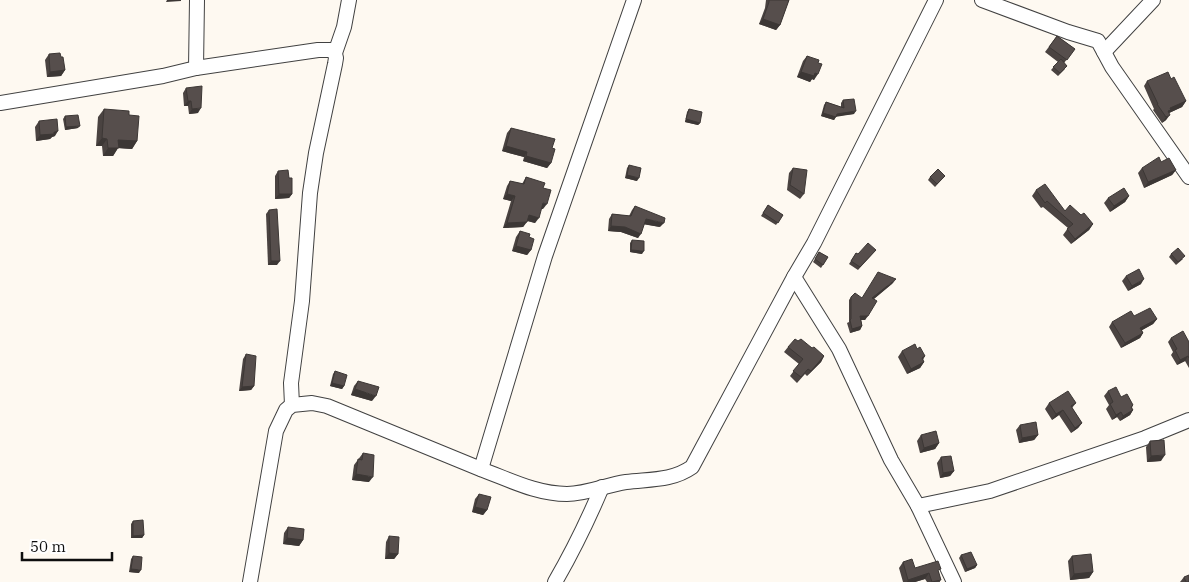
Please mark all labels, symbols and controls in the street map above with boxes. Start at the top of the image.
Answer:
scale bar [22,530,112,562]
text: 50 m [30,537,66,556]

